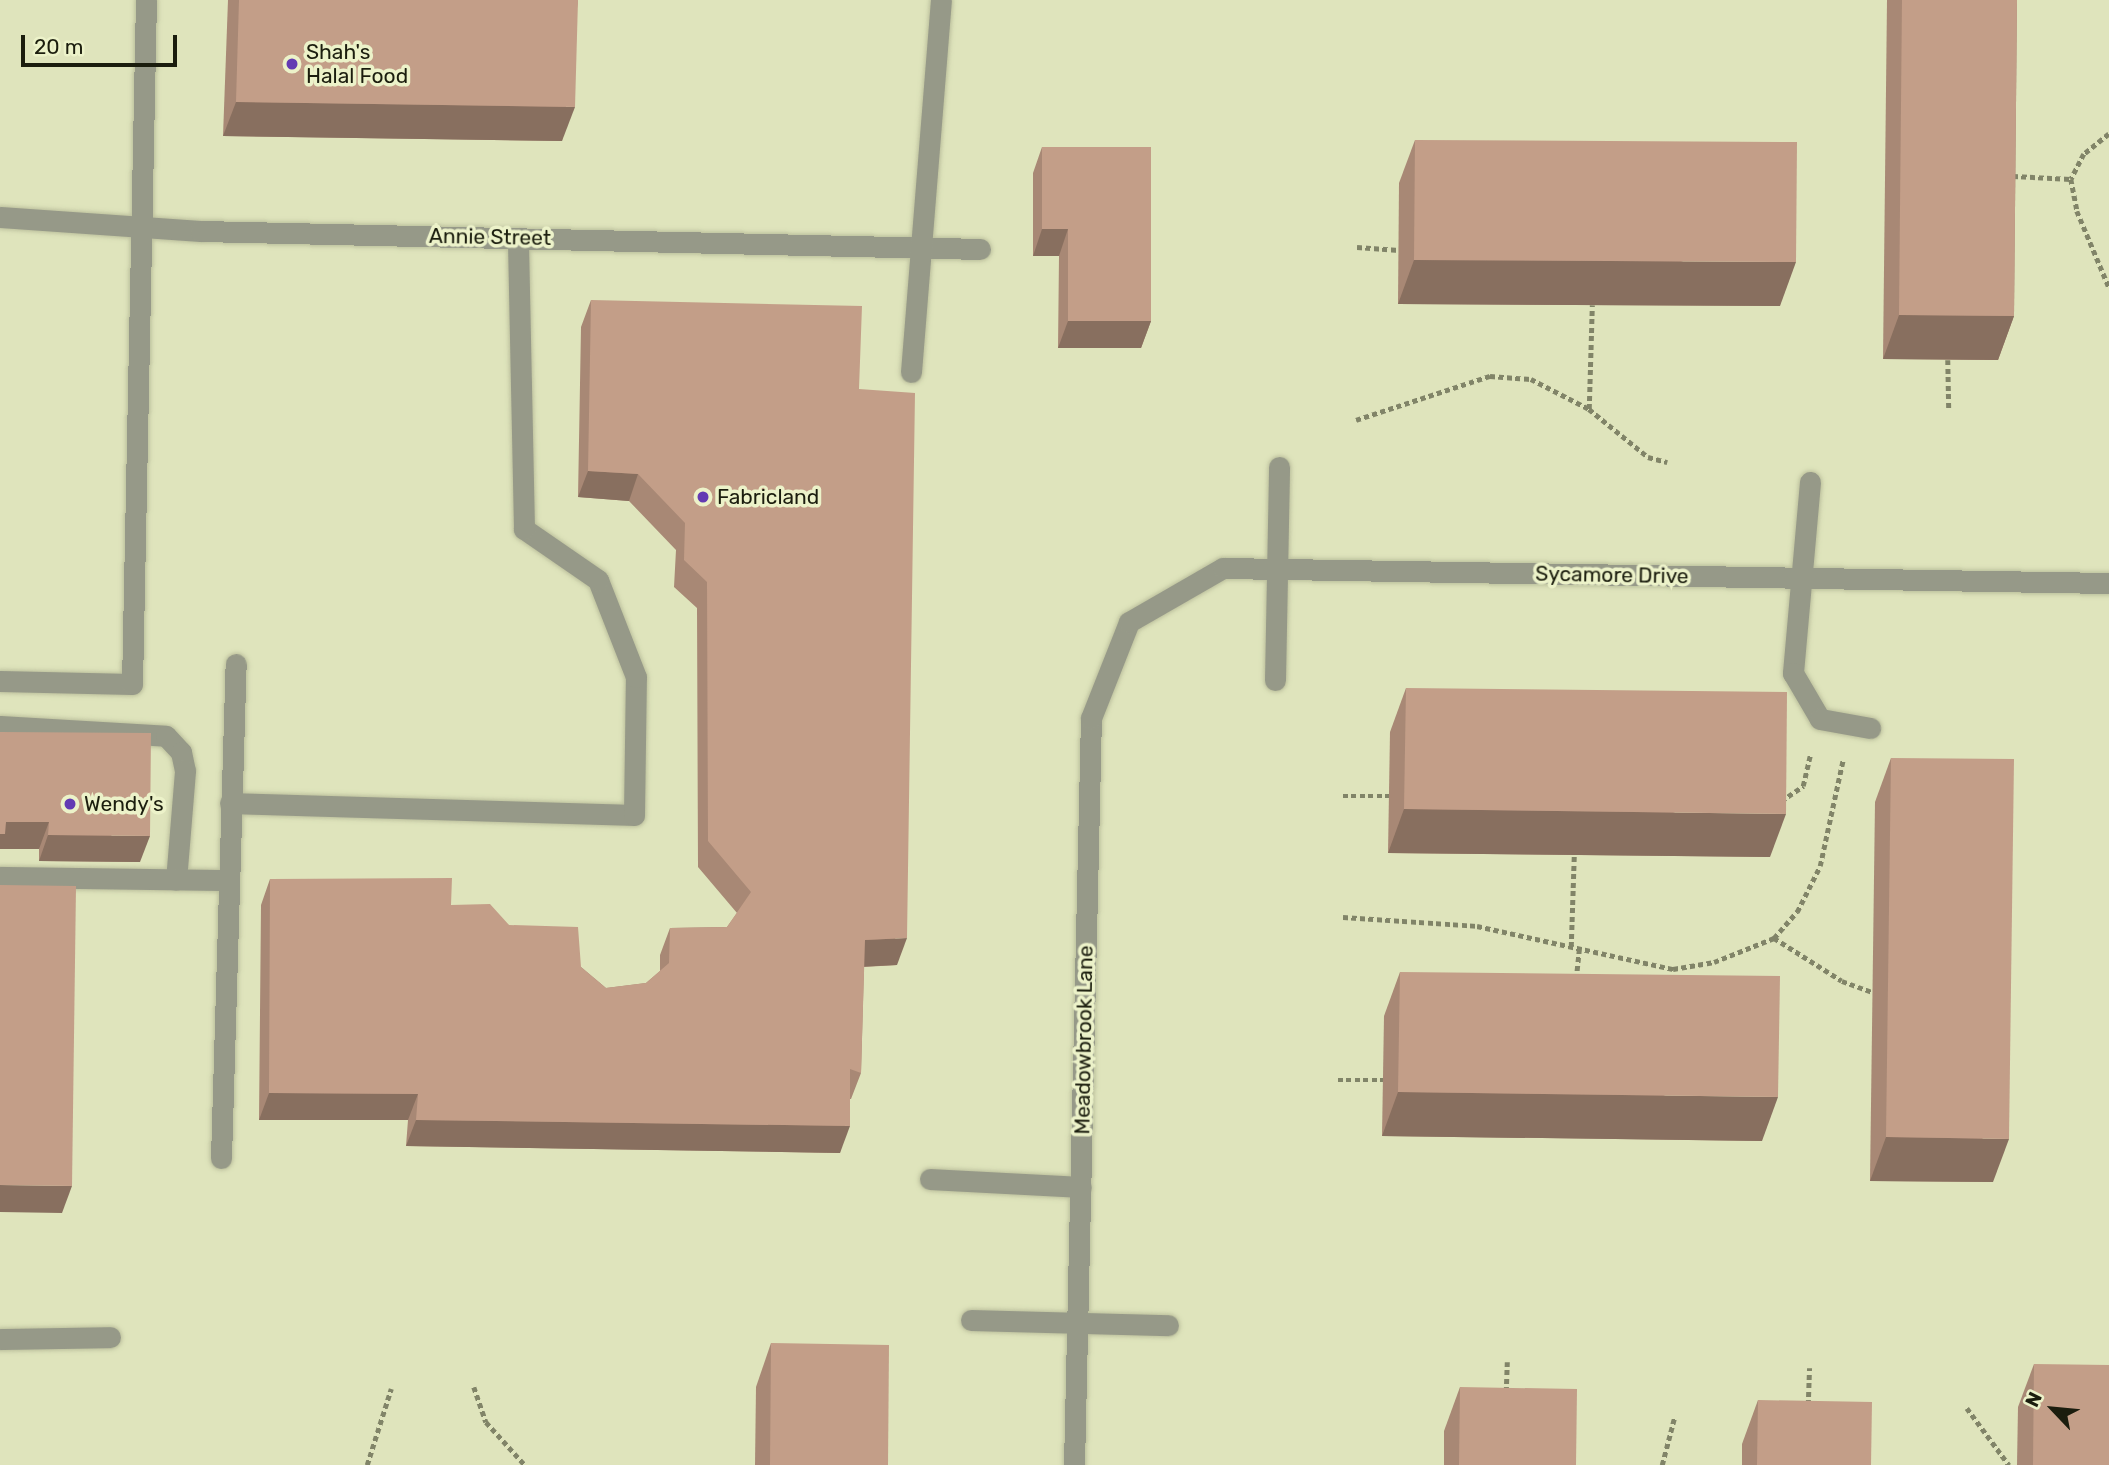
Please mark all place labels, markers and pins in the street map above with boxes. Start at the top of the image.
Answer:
place label: Shah's Halal Food [306,39,408,89]
marker: Shah's Halal Food [284,56,300,72]
place label: Fabricland [717,484,819,510]
marker: Fabricland [695,489,711,505]
place label: Wendy's [84,791,164,817]
marker: Wendy's [62,796,78,812]

